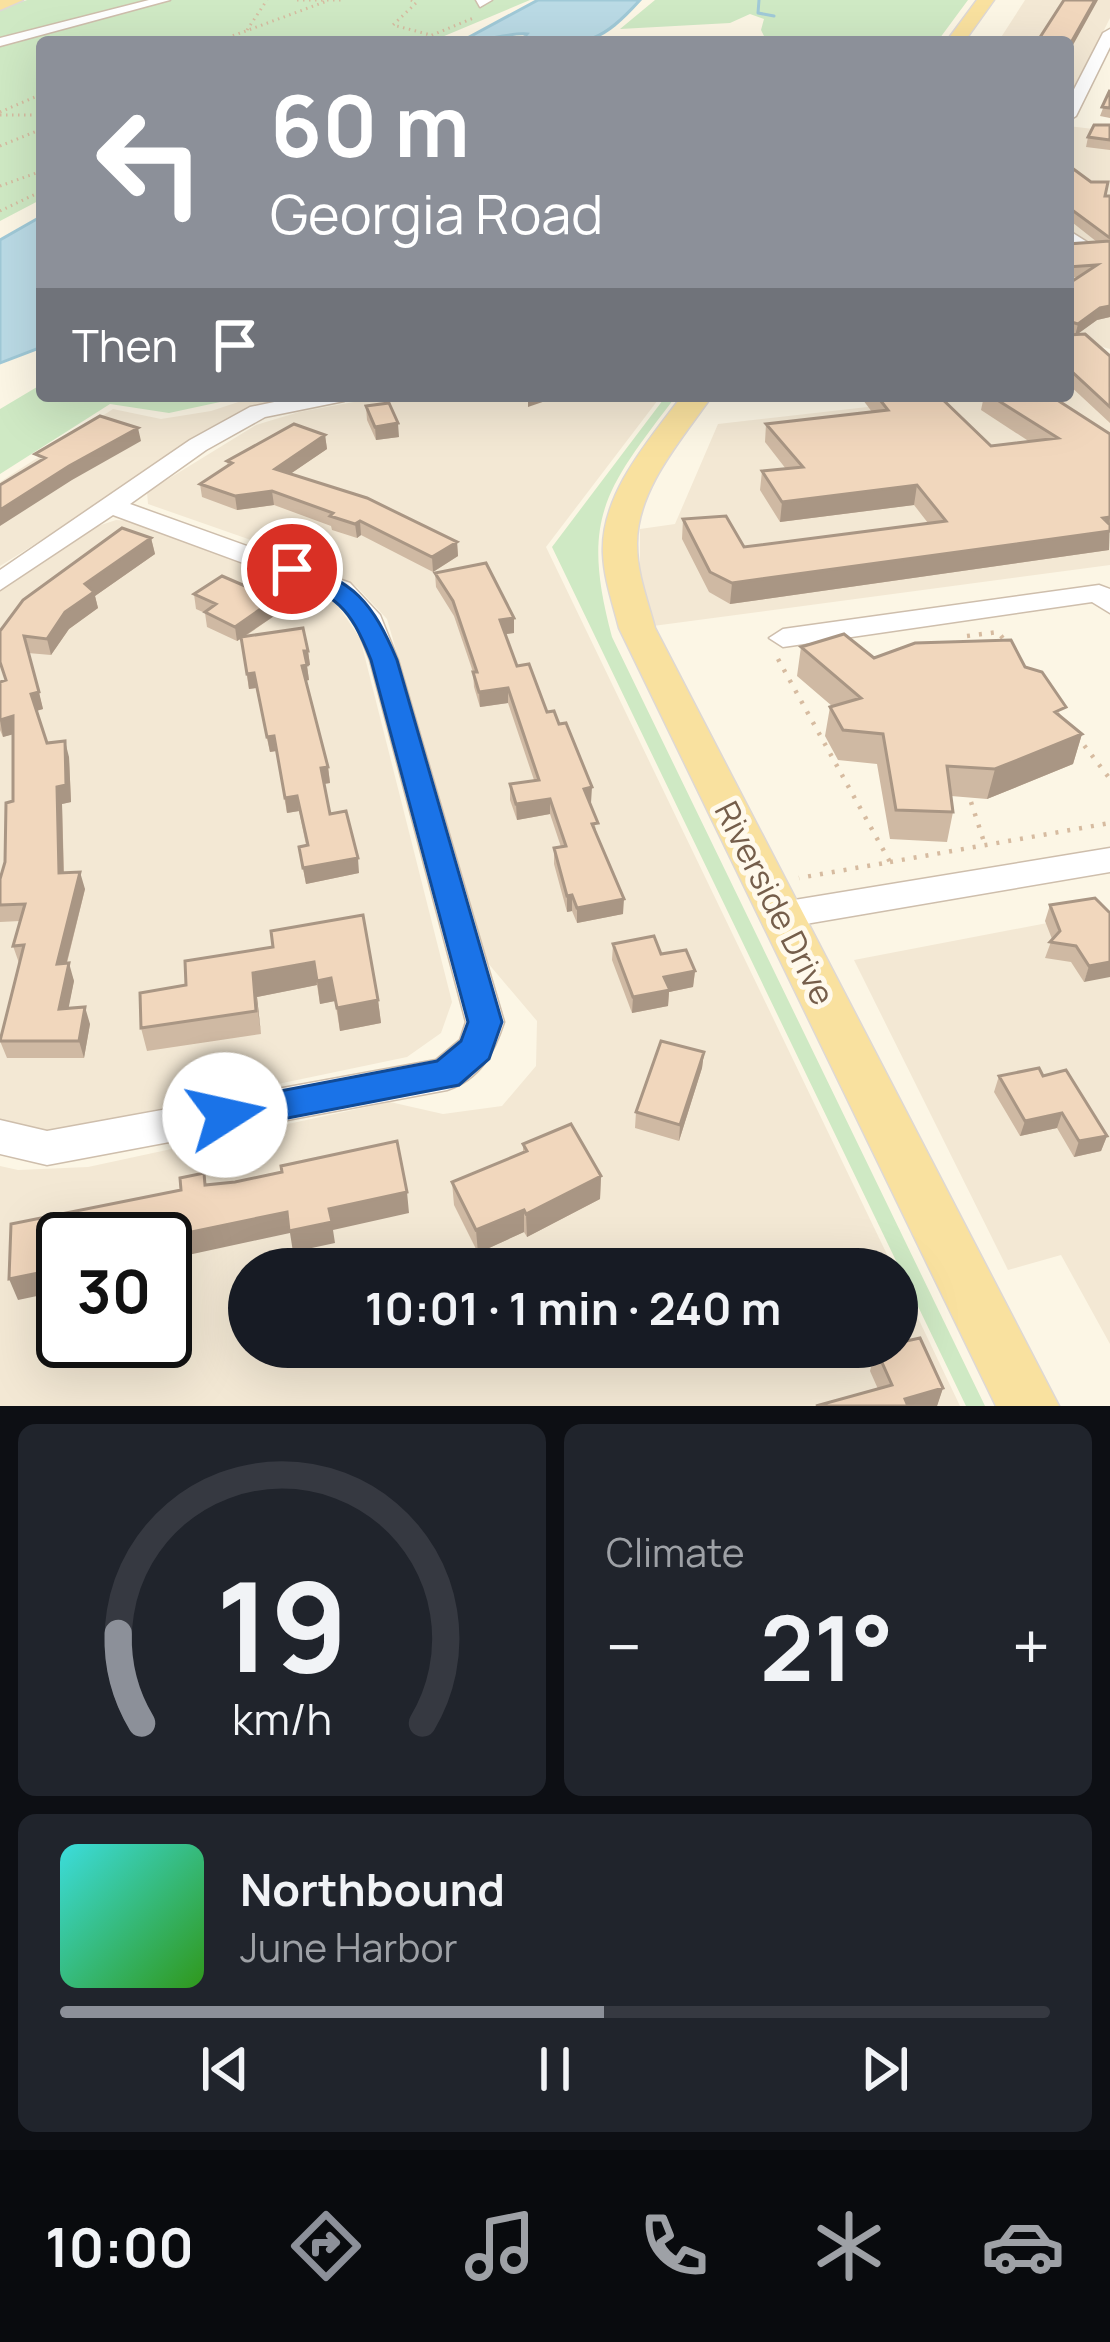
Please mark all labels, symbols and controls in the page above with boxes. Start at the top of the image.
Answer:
text: 60 m [270,67,470,182]
icon: left [72,84,228,240]
text: Georgia Road [270,176,603,250]
icon: arrive [202,312,268,378]
text: Then [72,314,178,376]
pin [241,518,343,620]
icon: arrive [259,536,325,602]
street label: Riverside Drive [705,793,846,1012]
position arrow [162,1052,288,1178]
speed limit sign: 30 [36,1212,192,1368]
text: 10:01 · 1 min · 240 m [365,1277,781,1339]
text: Climate [606,1525,745,1579]
text: 19 [216,1539,348,1709]
text: 21° [760,1585,894,1708]
text: − [606,1601,642,1691]
text: + [1012,1601,1050,1691]
text: km/h [232,1689,332,1748]
text: Northbound [240,1858,505,1920]
text: June Harbor [240,1920,458,1974]
icon: previous [192,2036,258,2102]
icon: pause [522,2036,588,2102]
icon: next [852,2036,918,2102]
icon: directions [284,2204,368,2288]
icon: music [458,2204,542,2288]
icon: phone [632,2204,716,2288]
icon: climate [807,2204,891,2288]
icon: car [981,2204,1065,2288]
text: 10:00 [45,2209,194,2283]

